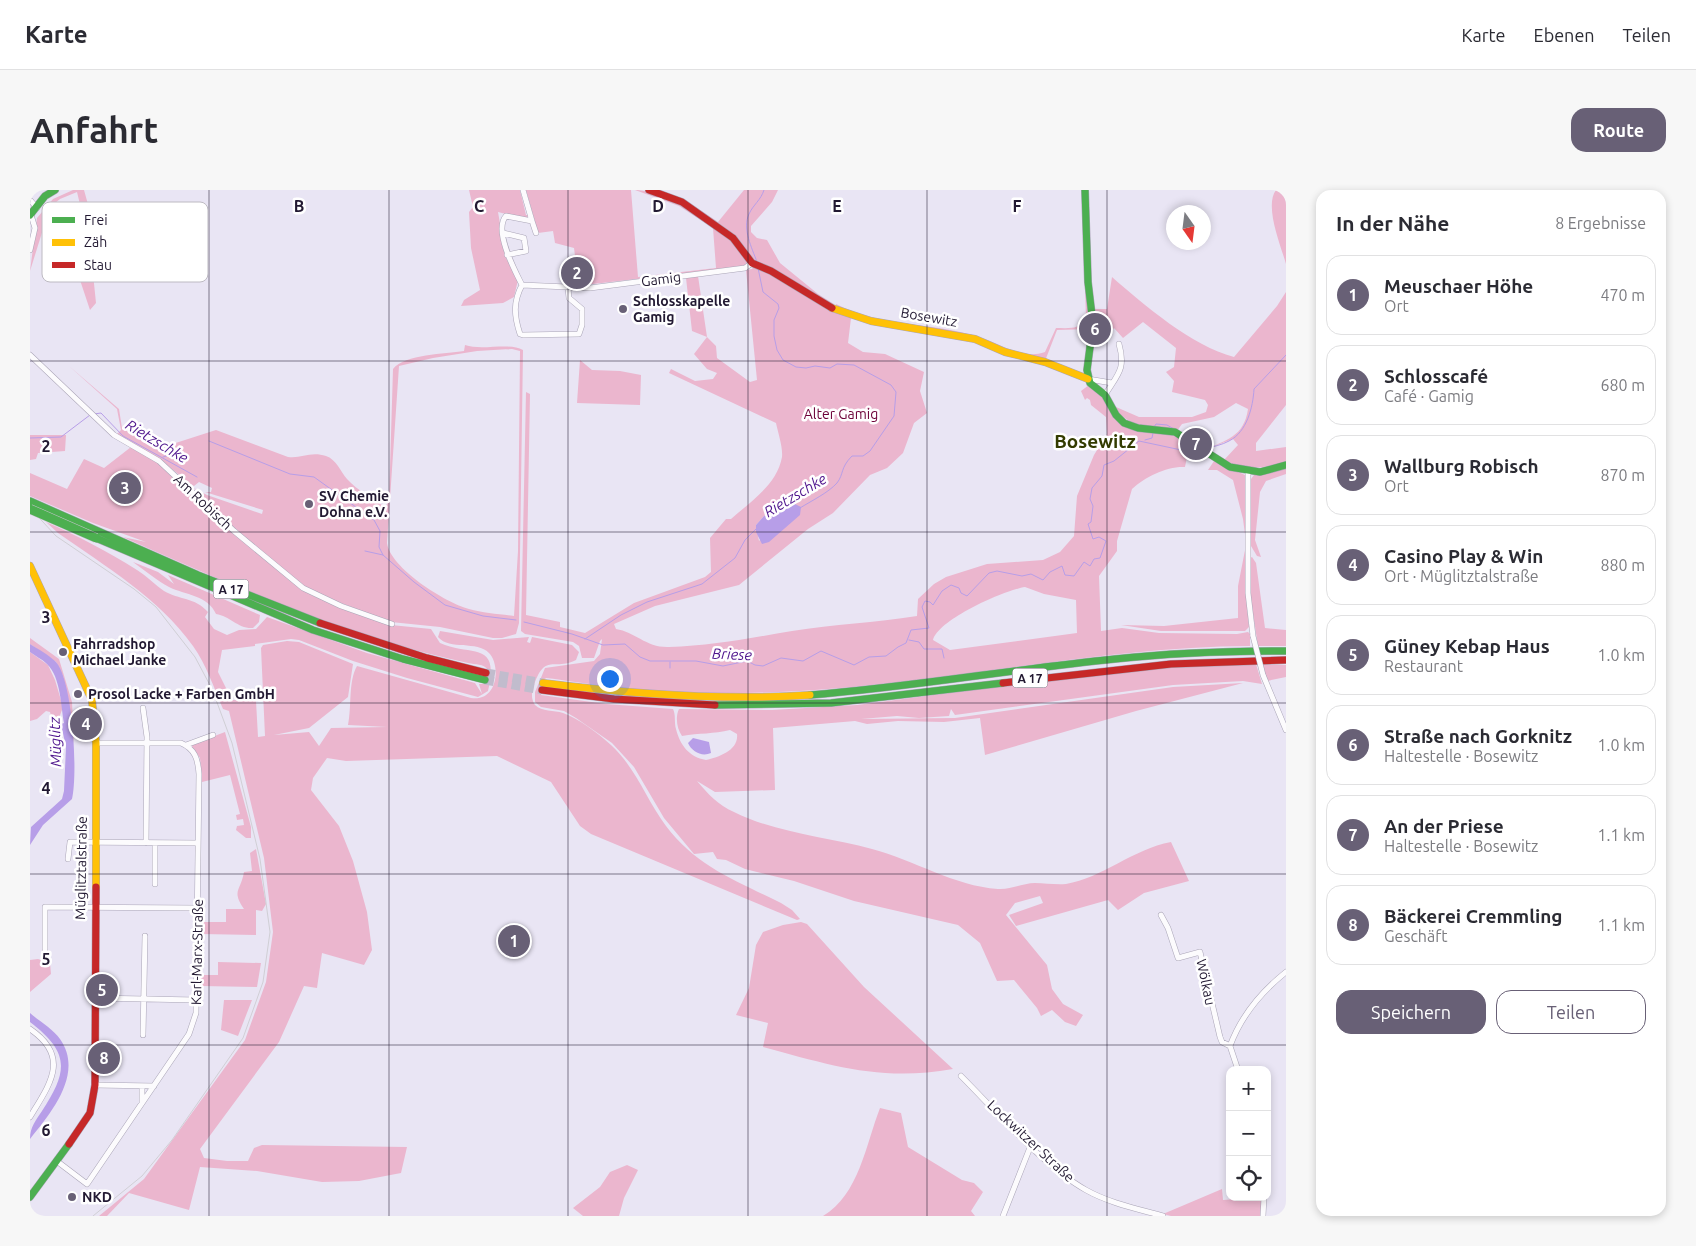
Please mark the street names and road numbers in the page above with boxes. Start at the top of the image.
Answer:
street label: Gamig [640,269,682,289]
street label: Bosewitz [899,304,959,330]
street label: Am Robisch [171,471,235,533]
road number: A 17 [214,579,248,598]
road number: A 17 [1012,668,1048,688]
street label: Müglitztalstraße [72,816,90,920]
street label: Karl-Marx-Straße [188,899,206,1005]
street label: Wölkau [1193,957,1219,1007]
street label: Lockwitzer Straße [984,1097,1078,1185]

